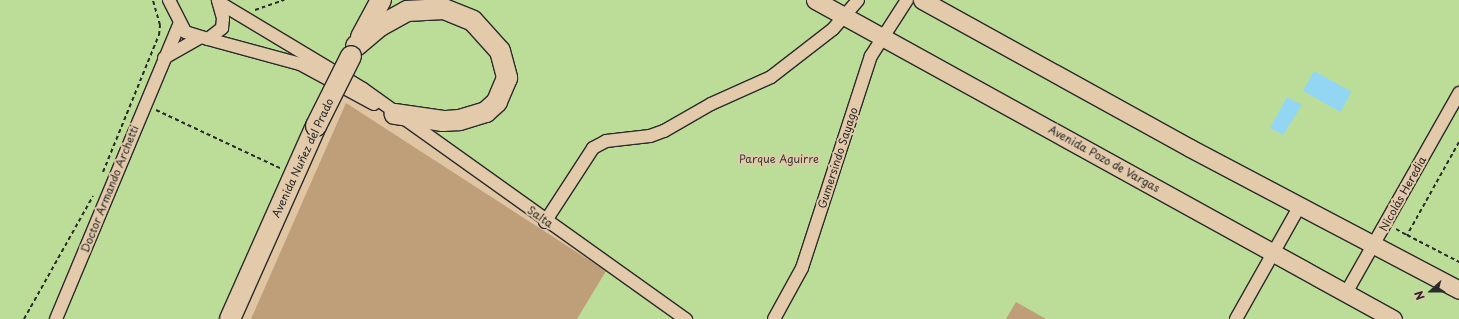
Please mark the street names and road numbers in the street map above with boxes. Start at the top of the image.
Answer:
street label: Avenida Nuñez del Prado [269,96,337,220]
street label: Gumersindo Sayago [815,106,861,210]
street label: Doctor Armando Archetti [78,123,142,255]
street label: Avenida Pozo de Vargas [1046,123,1162,195]
street label: Nicolás Heredia [1377,154,1429,234]
street label: Salta [525,203,555,231]

